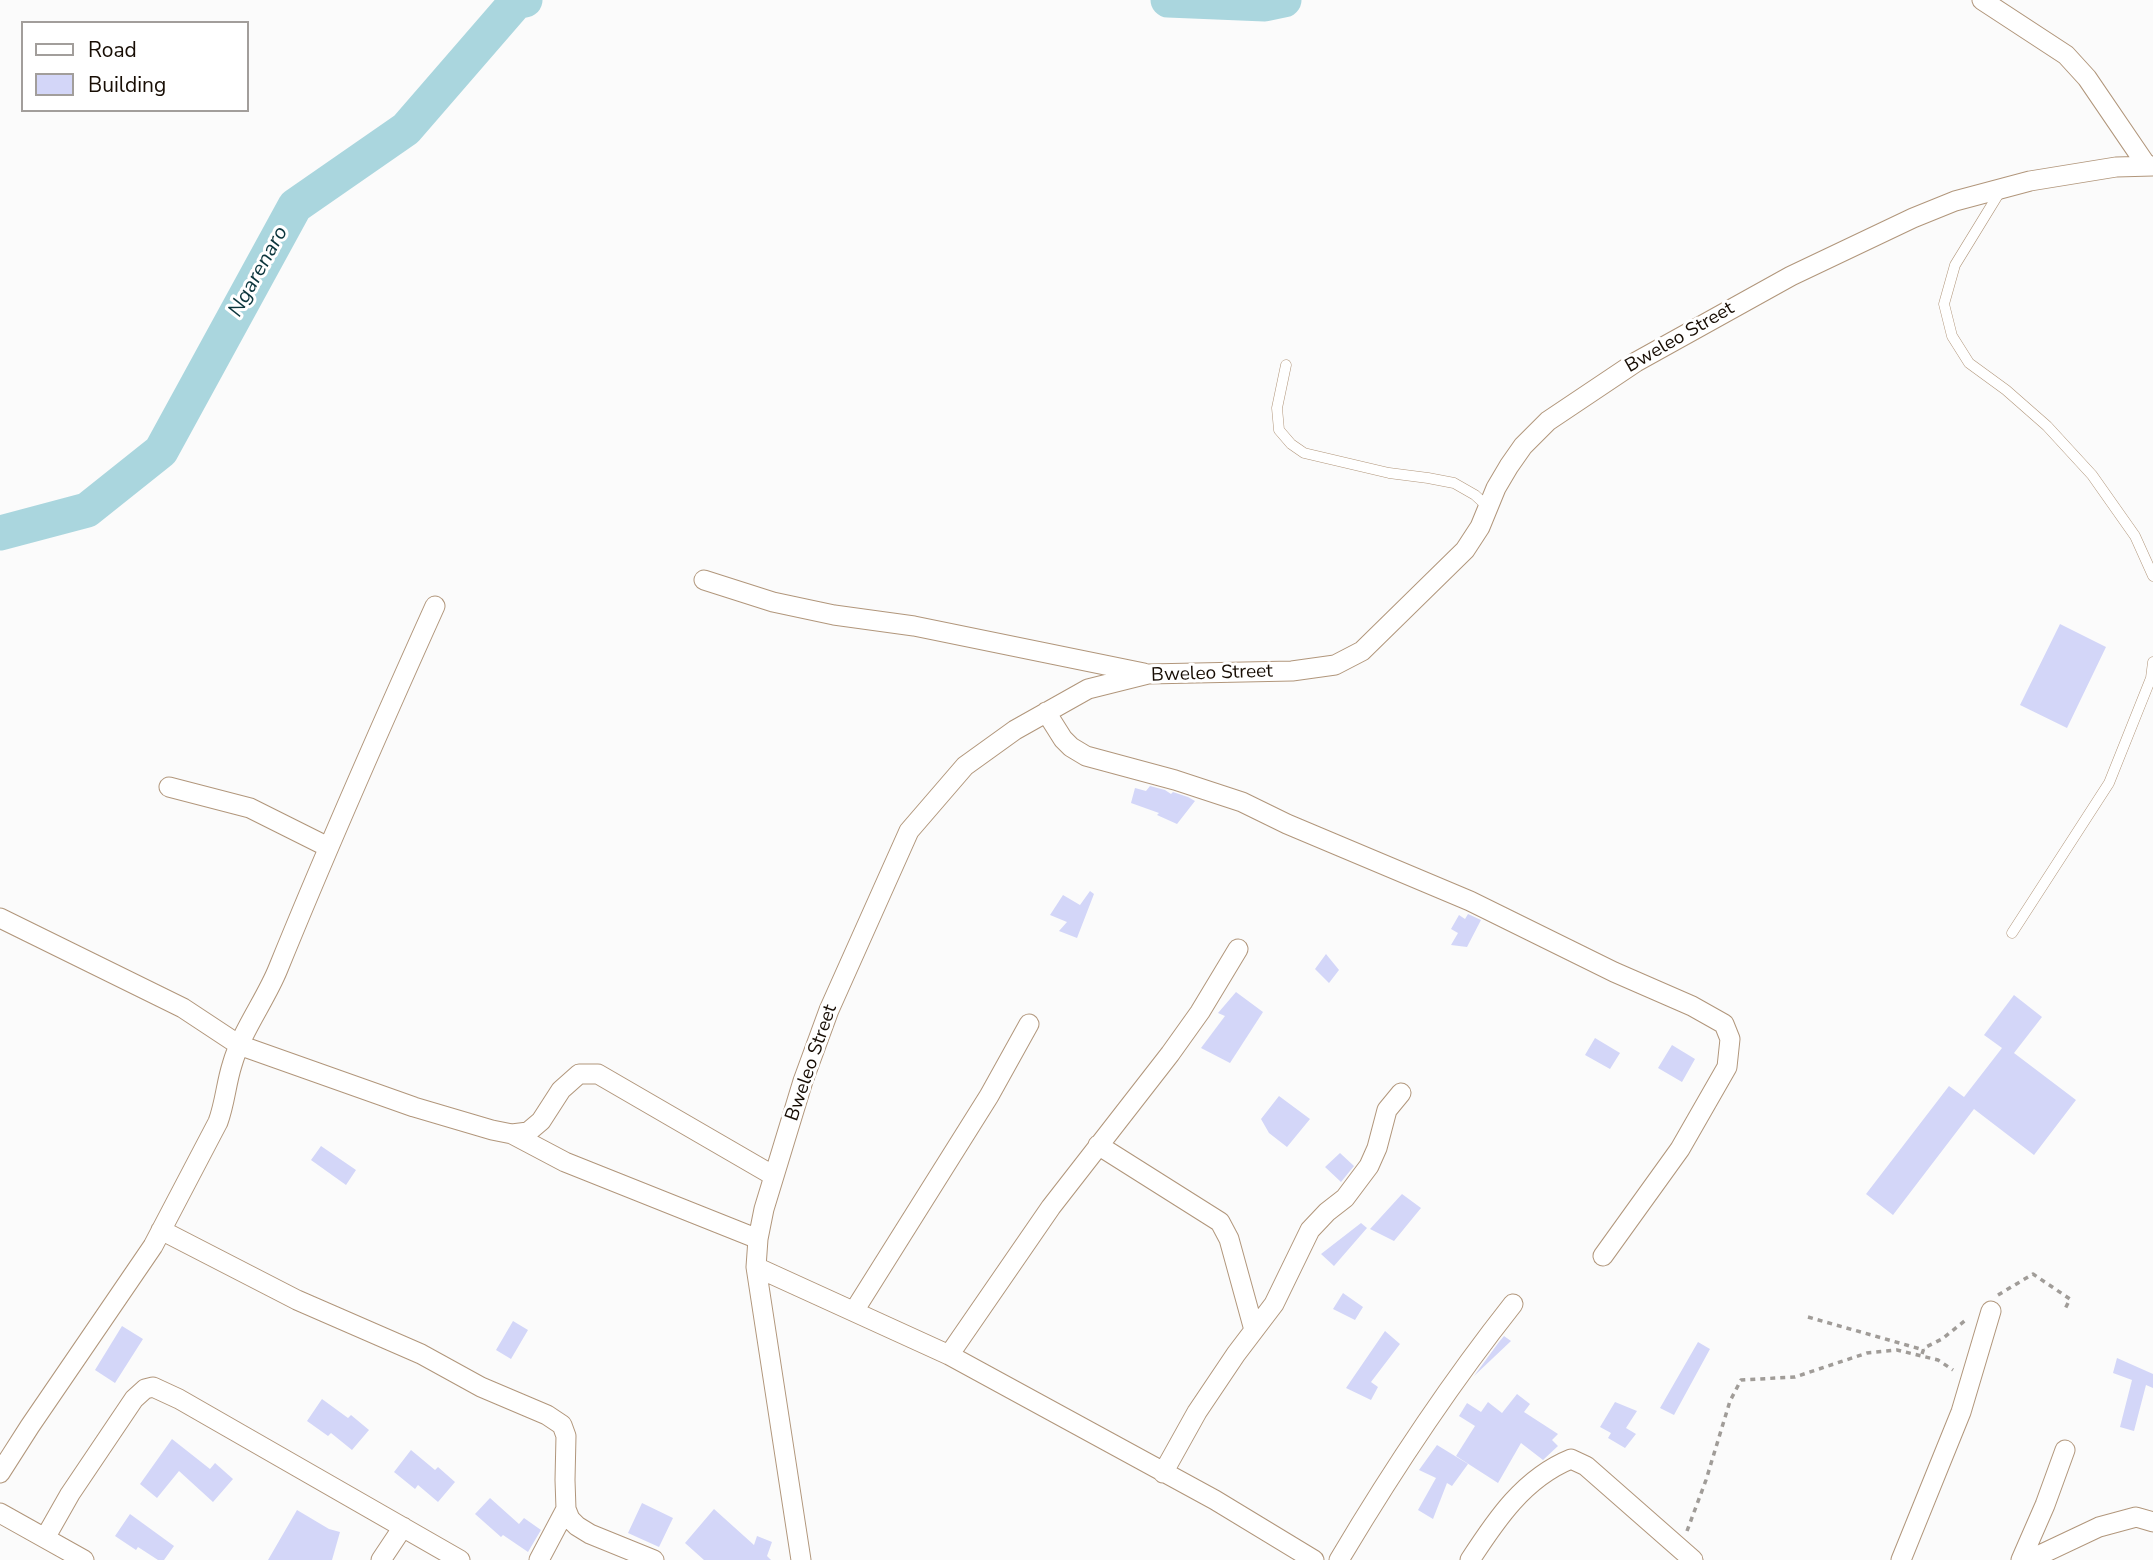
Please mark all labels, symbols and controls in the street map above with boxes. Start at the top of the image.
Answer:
legend [21,21,248,112]
text: Road [88,36,137,64]
text: Building [88,71,166,99]
water label: Ngarenaro [224,222,294,322]
street label: Bweleo Street [1622,298,1738,378]
street label: Bweleo Street [1151,660,1273,688]
street label: Bweleo Street [781,1002,843,1124]

